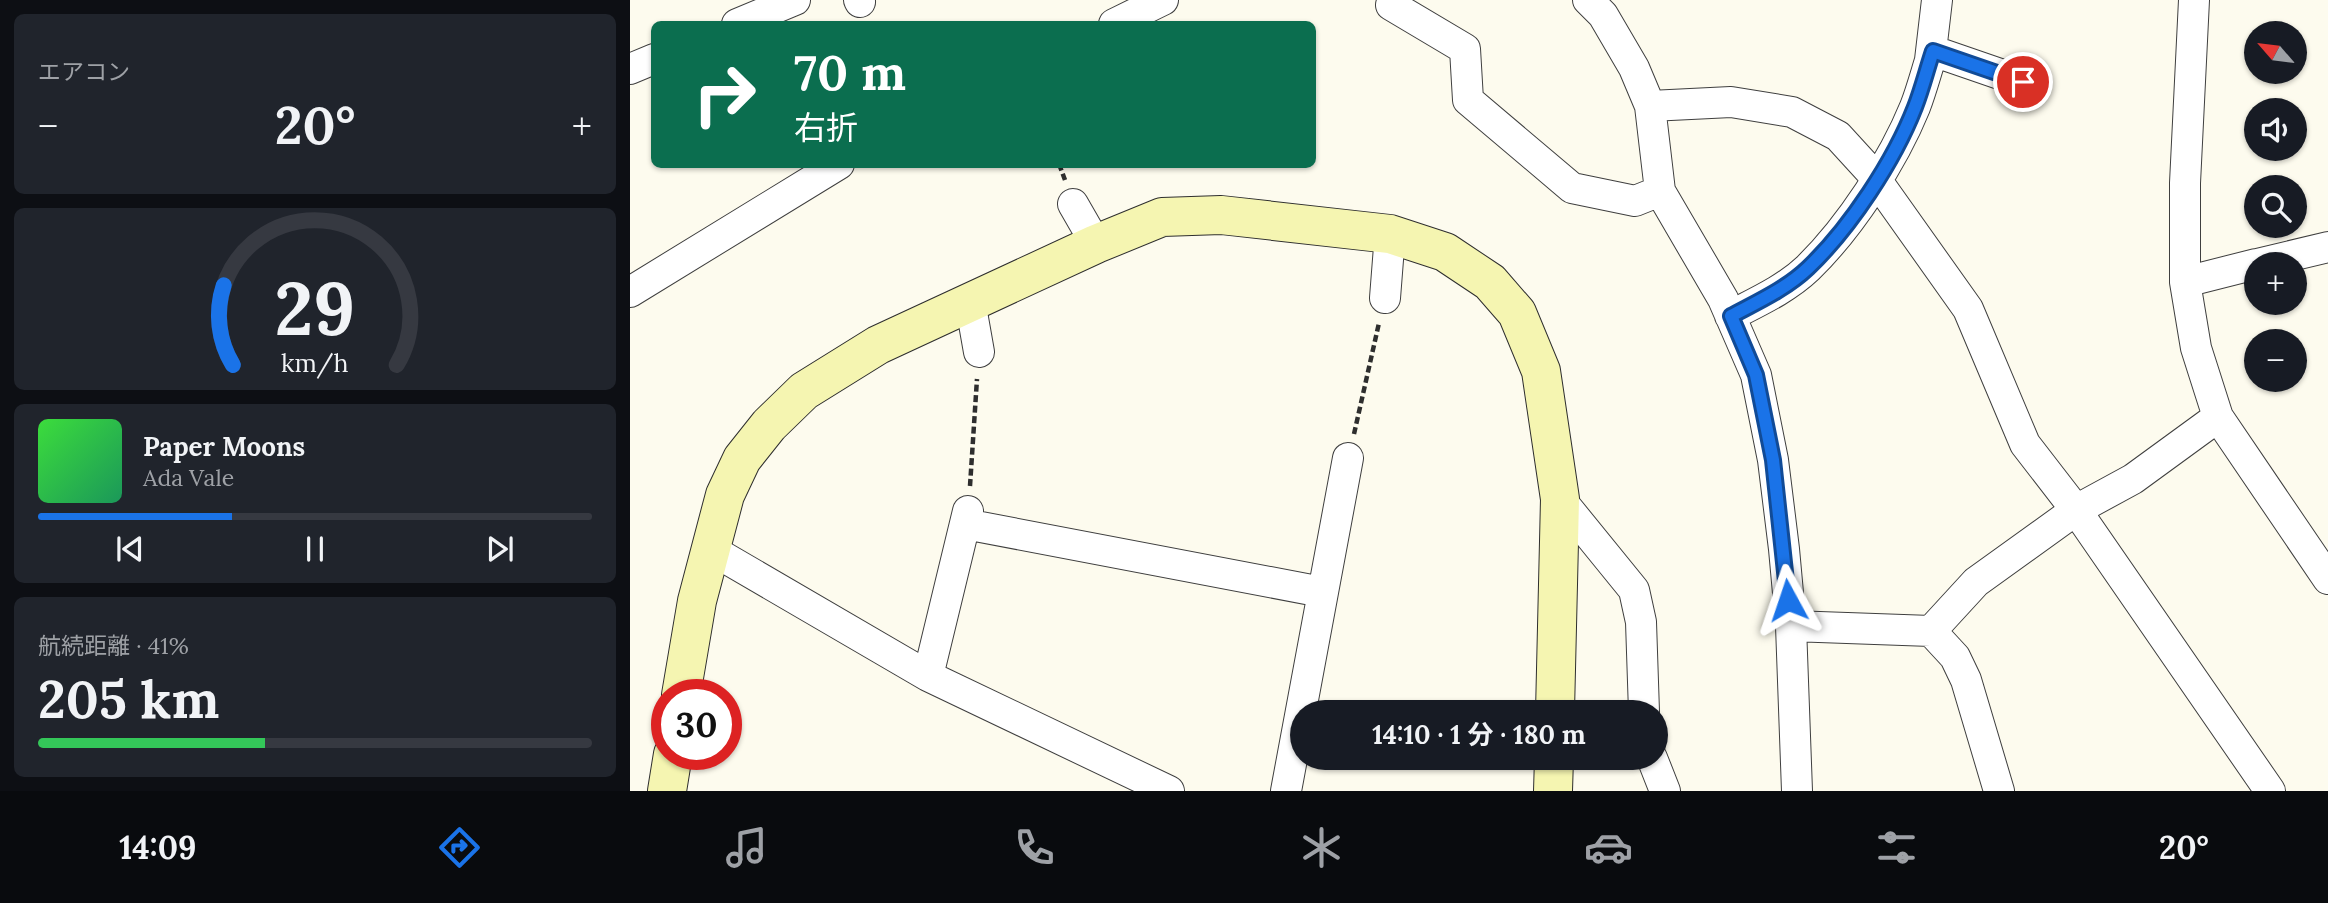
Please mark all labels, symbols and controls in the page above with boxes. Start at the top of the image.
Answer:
north arrow [2244,21,2306,84]
map controls [2244,21,2307,392]
text: 70 m [794,41,906,103]
icon: right [679,49,770,140]
pin [1993,52,2053,112]
text: エアコン [38,57,130,86]
icon: arrive [2004,63,2042,101]
text: 20° [275,92,355,158]
button: sound [2244,98,2307,161]
text: − [38,102,58,150]
text: + [572,102,592,150]
text: 右折 [794,107,858,148]
button: search [2244,175,2307,238]
button: + [2244,252,2307,315]
text: 29 [275,262,355,355]
button: − [2244,329,2307,392]
text: km/h [281,346,349,378]
text: Paper Moons [143,430,305,463]
text: Ada Vale [143,463,234,492]
icon: previous [111,530,149,568]
icon: pause [296,530,334,568]
icon: next [481,530,519,568]
position arrow [1751,563,1825,637]
text: 航続距離 · 41% [38,631,189,660]
text: 205 km [38,666,219,732]
speed limit sign: 30 [651,679,742,770]
text: 14:10 · 1 分 · 180 m [1372,718,1586,751]
icon: directions [435,823,484,872]
icon: music [722,823,771,872]
icon: phone [1010,823,1059,872]
icon: climate [1297,823,1346,872]
icon: car [1584,823,1633,872]
icon: filters [1872,823,1921,872]
text: 14:09 [119,827,196,868]
text: 20° [2159,827,2209,868]

